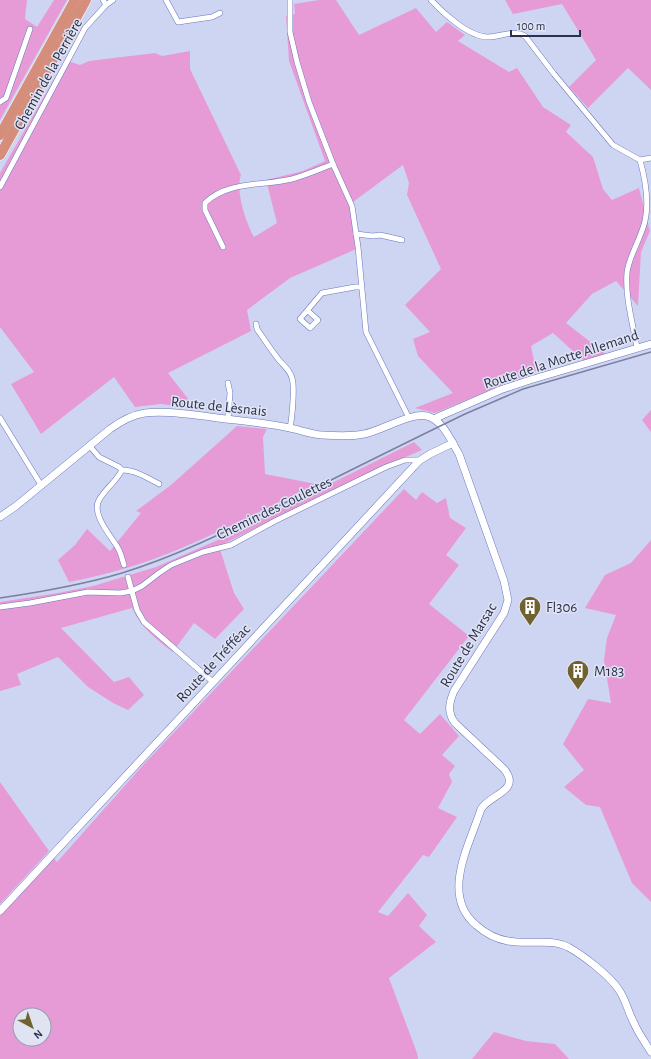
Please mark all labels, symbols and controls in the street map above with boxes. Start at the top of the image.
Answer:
scale bar [511,12,580,38]
street label: Chemin de la Perrière [12,16,85,132]
text: 100 m [517,20,545,32]
street label: Route de la Motte Allemand [482,327,641,392]
street label: Route de Lèsnais [170,394,268,419]
street label: Chemin des Coulettes [214,474,334,543]
building icon: Fl306 [517,594,543,627]
street label: Route de Marsac [437,600,500,690]
place label: Fl306 [546,600,577,615]
street label: Route de Tréfféac [174,621,253,705]
building icon: M183 [565,658,591,691]
place label: M183 [594,664,624,679]
north arrow [12,1007,52,1047]
text: N [32,1028,45,1041]

